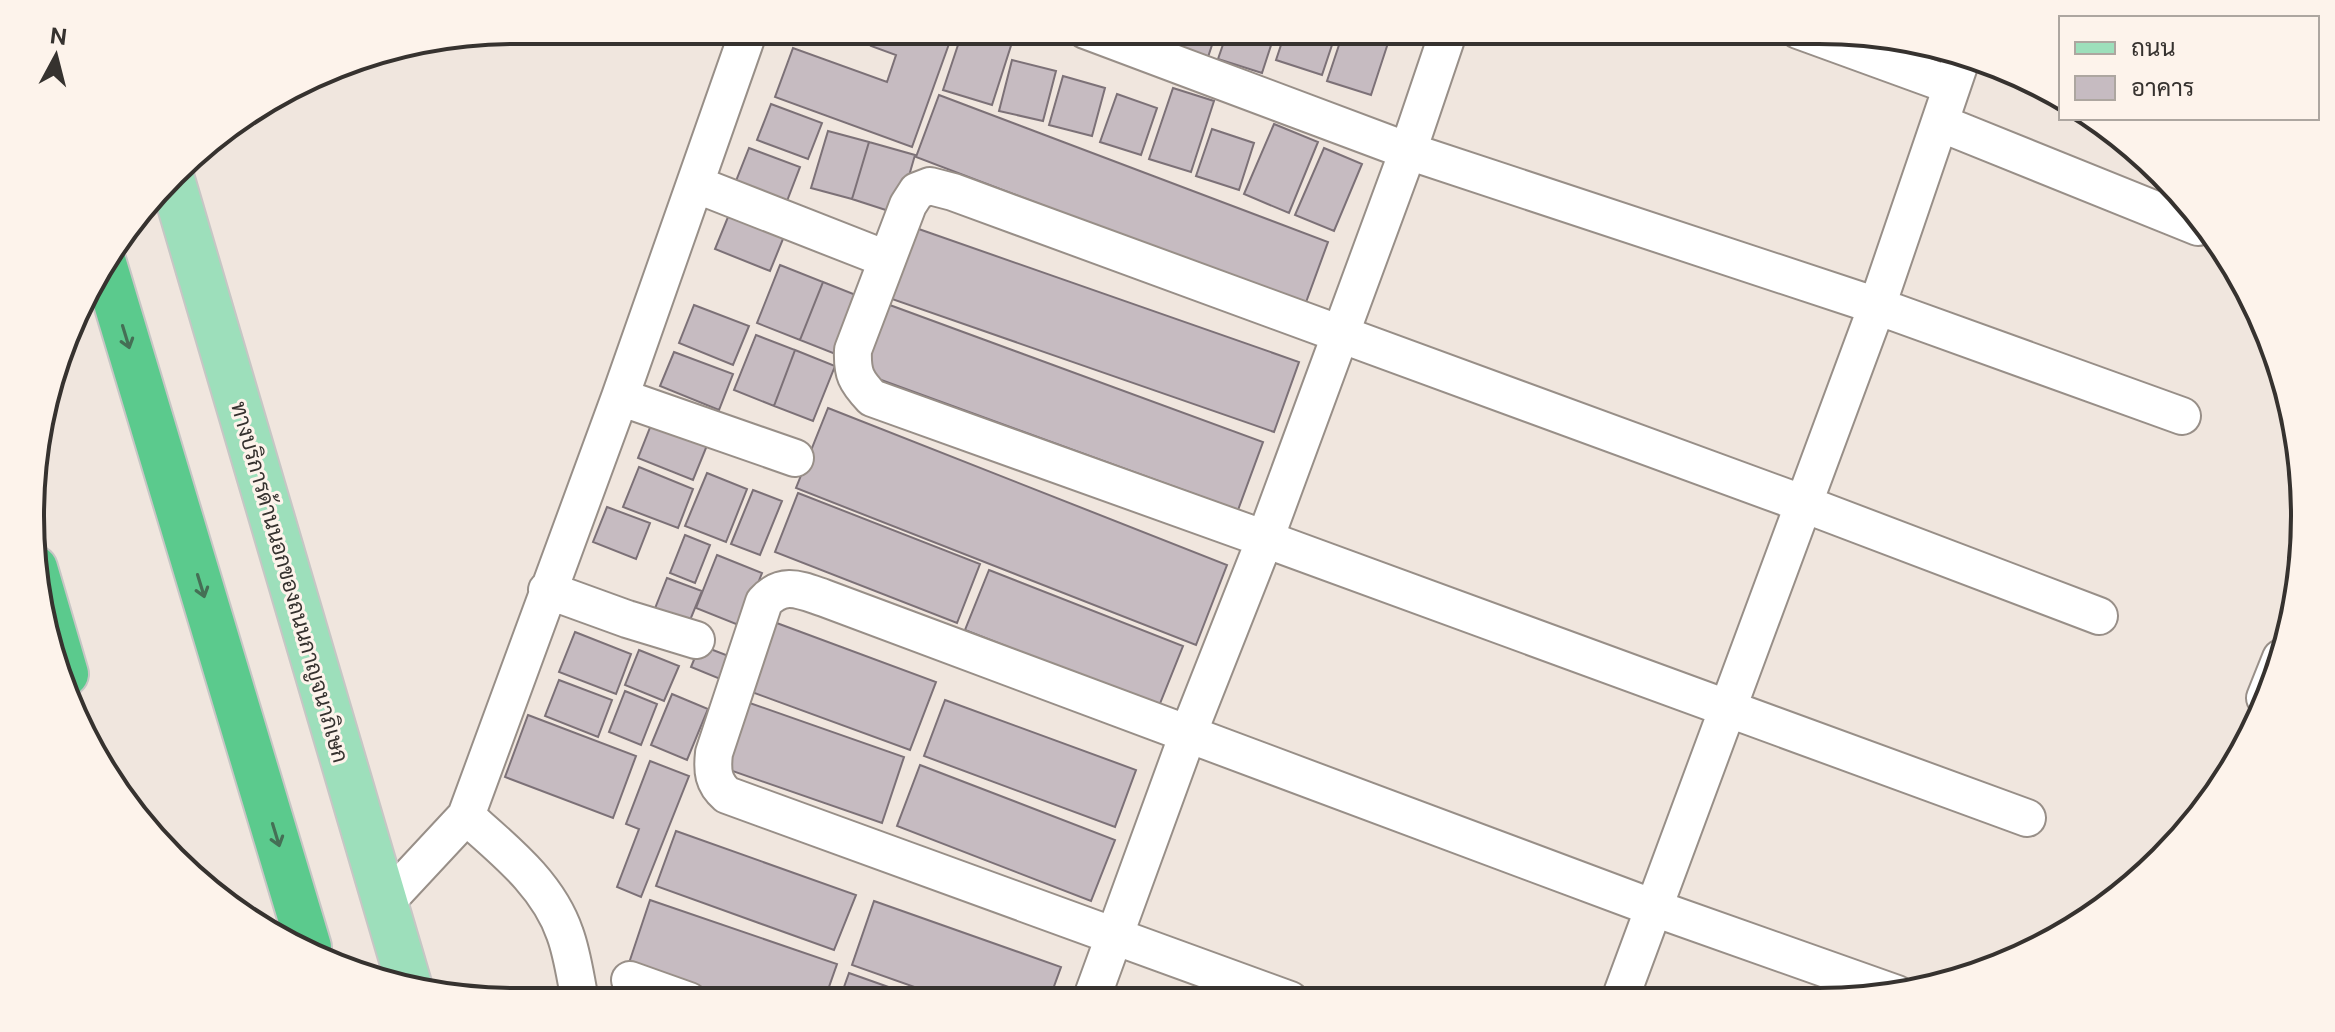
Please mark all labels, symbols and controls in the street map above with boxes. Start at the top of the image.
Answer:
north arrow [16,16,96,96]
legend [2059,16,2319,120]
text: N [48,22,69,50]
text: ถนน [2131,33,2176,61]
text: อาคาร [2131,73,2194,101]
one-way arrow [119,324,134,350]
street label: ทางบริการด้านนอกของถนนกาญจนาภิเษก [225,398,355,766]
one-way arrow [194,573,209,599]
one-way arrow [269,822,284,848]

